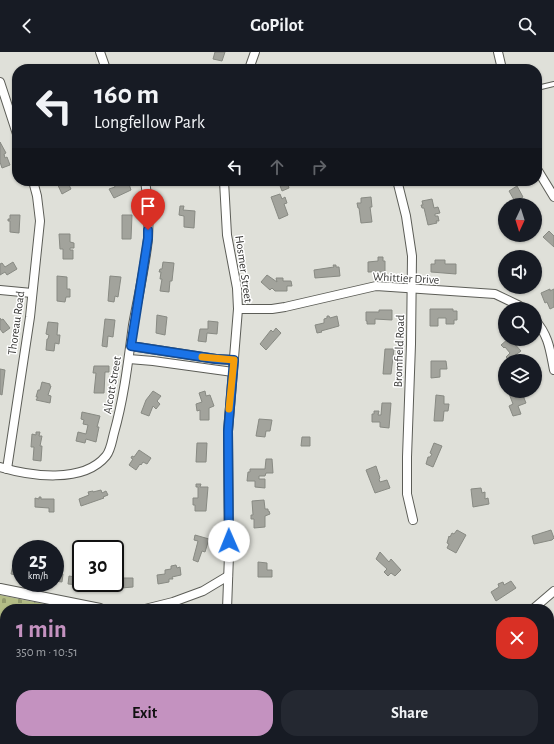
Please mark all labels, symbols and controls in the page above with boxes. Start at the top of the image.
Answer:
icon: back [16,15,38,37]
icon: search [516,15,538,37]
text: GoPilot [250,17,304,35]
icon: left [28,80,80,132]
text: 160 m [94,81,159,109]
text: Longfellow Park [94,114,205,132]
icon: left [224,156,246,178]
icon: ahead [266,156,288,178]
icon: right [308,156,330,178]
pin [131,189,165,230]
icon: arrive [137,195,159,217]
north arrow [498,198,542,242]
map controls [498,198,542,398]
street label: Hosmer Street [233,235,255,303]
button: sound [498,250,542,294]
street label: Whittier Drive [372,270,440,286]
street label: Thoreau Road [6,290,26,356]
button: search [498,302,542,346]
street label: Bromfield Road [392,314,406,388]
button: layers [498,354,542,398]
street label: Alcott Street [101,355,123,415]
position arrow [208,520,250,562]
speed limit sign: 30 [72,540,124,592]
text: 25 [29,551,47,571]
text: km/h [28,571,48,581]
button: close [496,617,538,659]
text: 1 min [16,618,67,642]
text: 350 m · 10:51 [16,646,78,659]
button: Exit [16,690,273,736]
button: Share [281,690,538,736]

